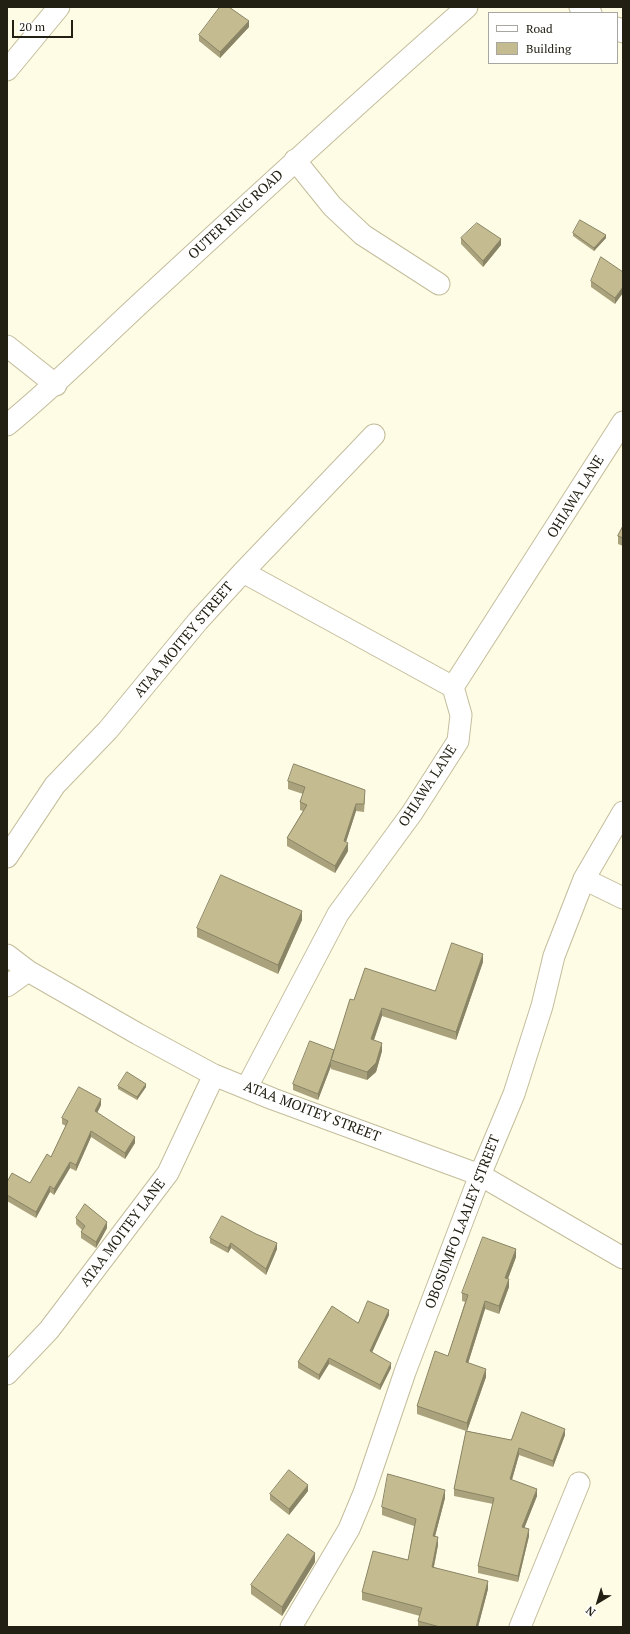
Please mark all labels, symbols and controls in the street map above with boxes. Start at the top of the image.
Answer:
scale bar [14,12,75,38]
legend [488,12,618,64]
text: 20 m [19,19,45,34]
text: Road [526,21,553,36]
text: Building [526,41,571,56]
street label: OUTER RING ROAD [185,167,287,263]
street label: OHIAWA LANE [544,453,608,541]
street label: ATAA MOITEY STREET [131,579,237,701]
street label: OHIAWA LANE [395,742,461,830]
street label: ATAA MOITEY STREET [241,1078,383,1146]
street label: OBOSUMFO LAALEY STREET [422,1133,504,1311]
street label: ATAA MOITEY LANE [77,1176,169,1290]
north arrow [578,1582,618,1622]
text: N [583,1603,598,1620]

